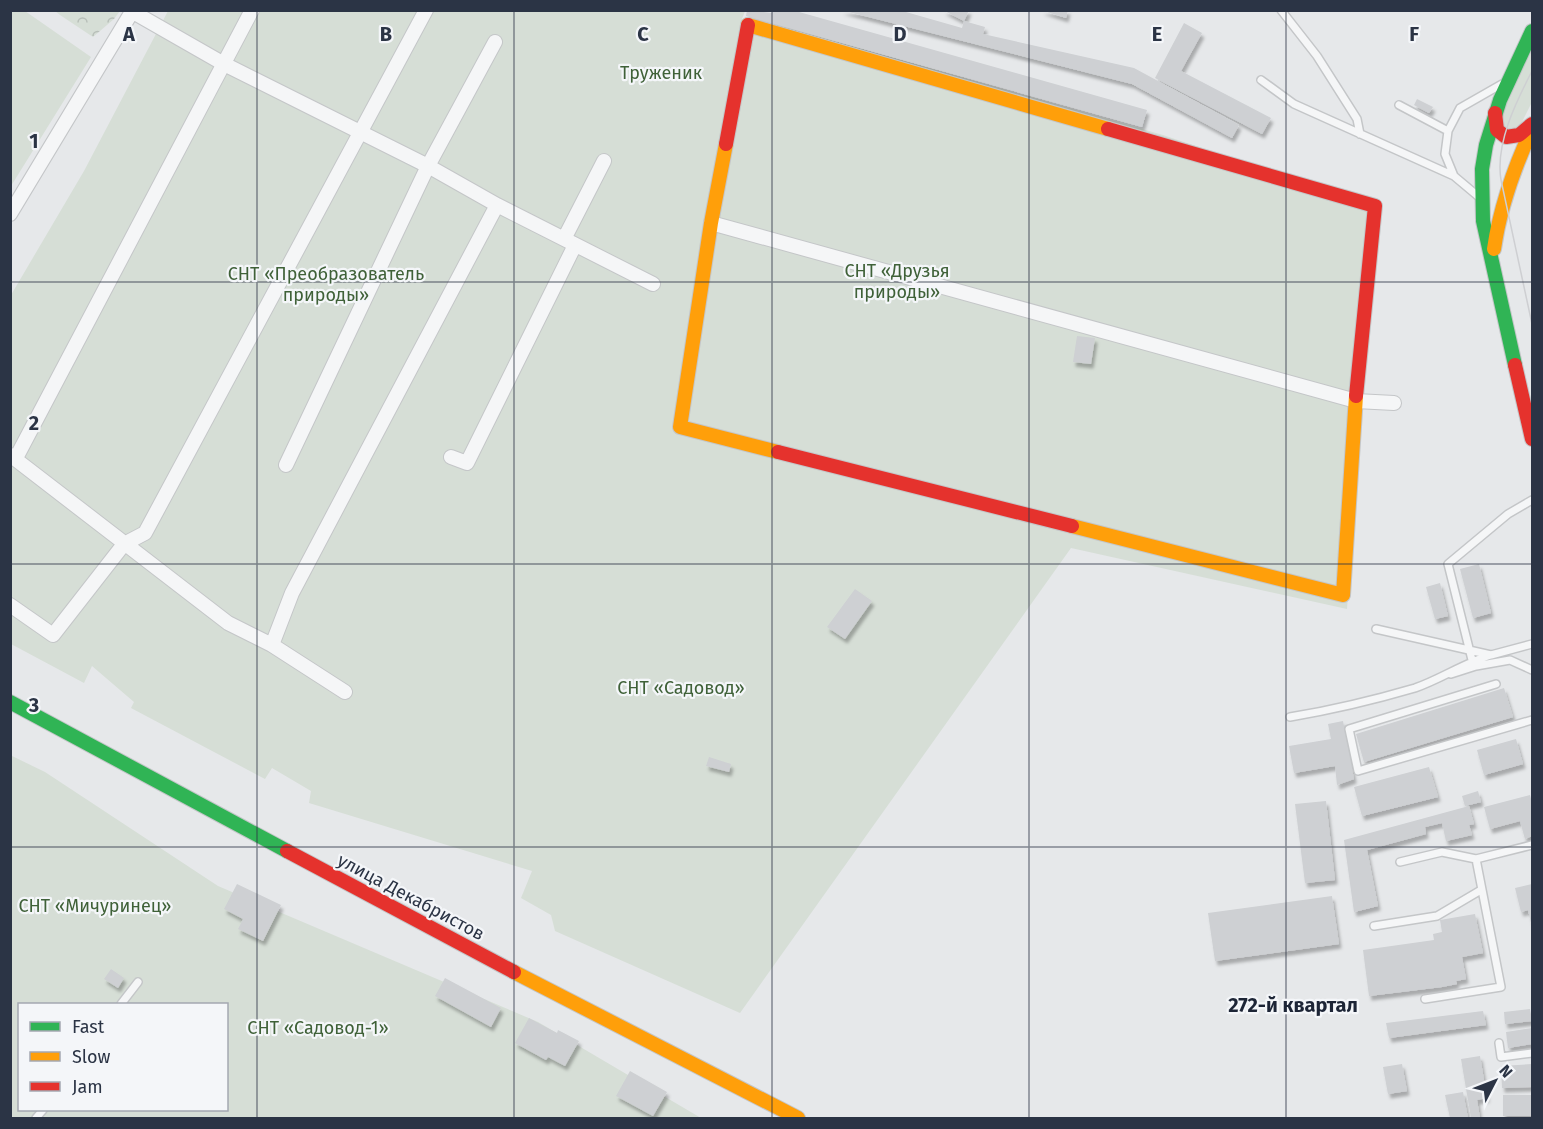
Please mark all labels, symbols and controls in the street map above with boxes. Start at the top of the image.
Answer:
text: A [122,22,136,46]
text: B [380,22,392,46]
text: C [637,22,649,46]
text: D [893,22,907,46]
text: E [1152,22,1162,46]
text: F [1409,22,1419,46]
park label: Труженик [620,62,703,84]
text: 1 [29,129,39,153]
park label: СНТ «Друзья природы» [844,260,950,303]
park label: СНТ «Преобразователь природы» [228,263,424,306]
text: 2 [29,411,39,435]
park label: СНТ «Садовод» [617,677,745,699]
text: 3 [28,693,39,717]
street label: улица Декабристов [334,849,488,945]
park label: СНТ «Мичуринец» [18,895,172,917]
district label: 272-й квартал [1228,993,1358,1017]
legend [18,1003,228,1111]
text: Fast [72,1016,105,1038]
park label: СНТ «Садовод-1» [247,1017,389,1039]
text: Slow [72,1046,111,1068]
north arrow [1465,1051,1525,1111]
text: N [1495,1061,1516,1082]
text: Jam [72,1076,103,1098]

